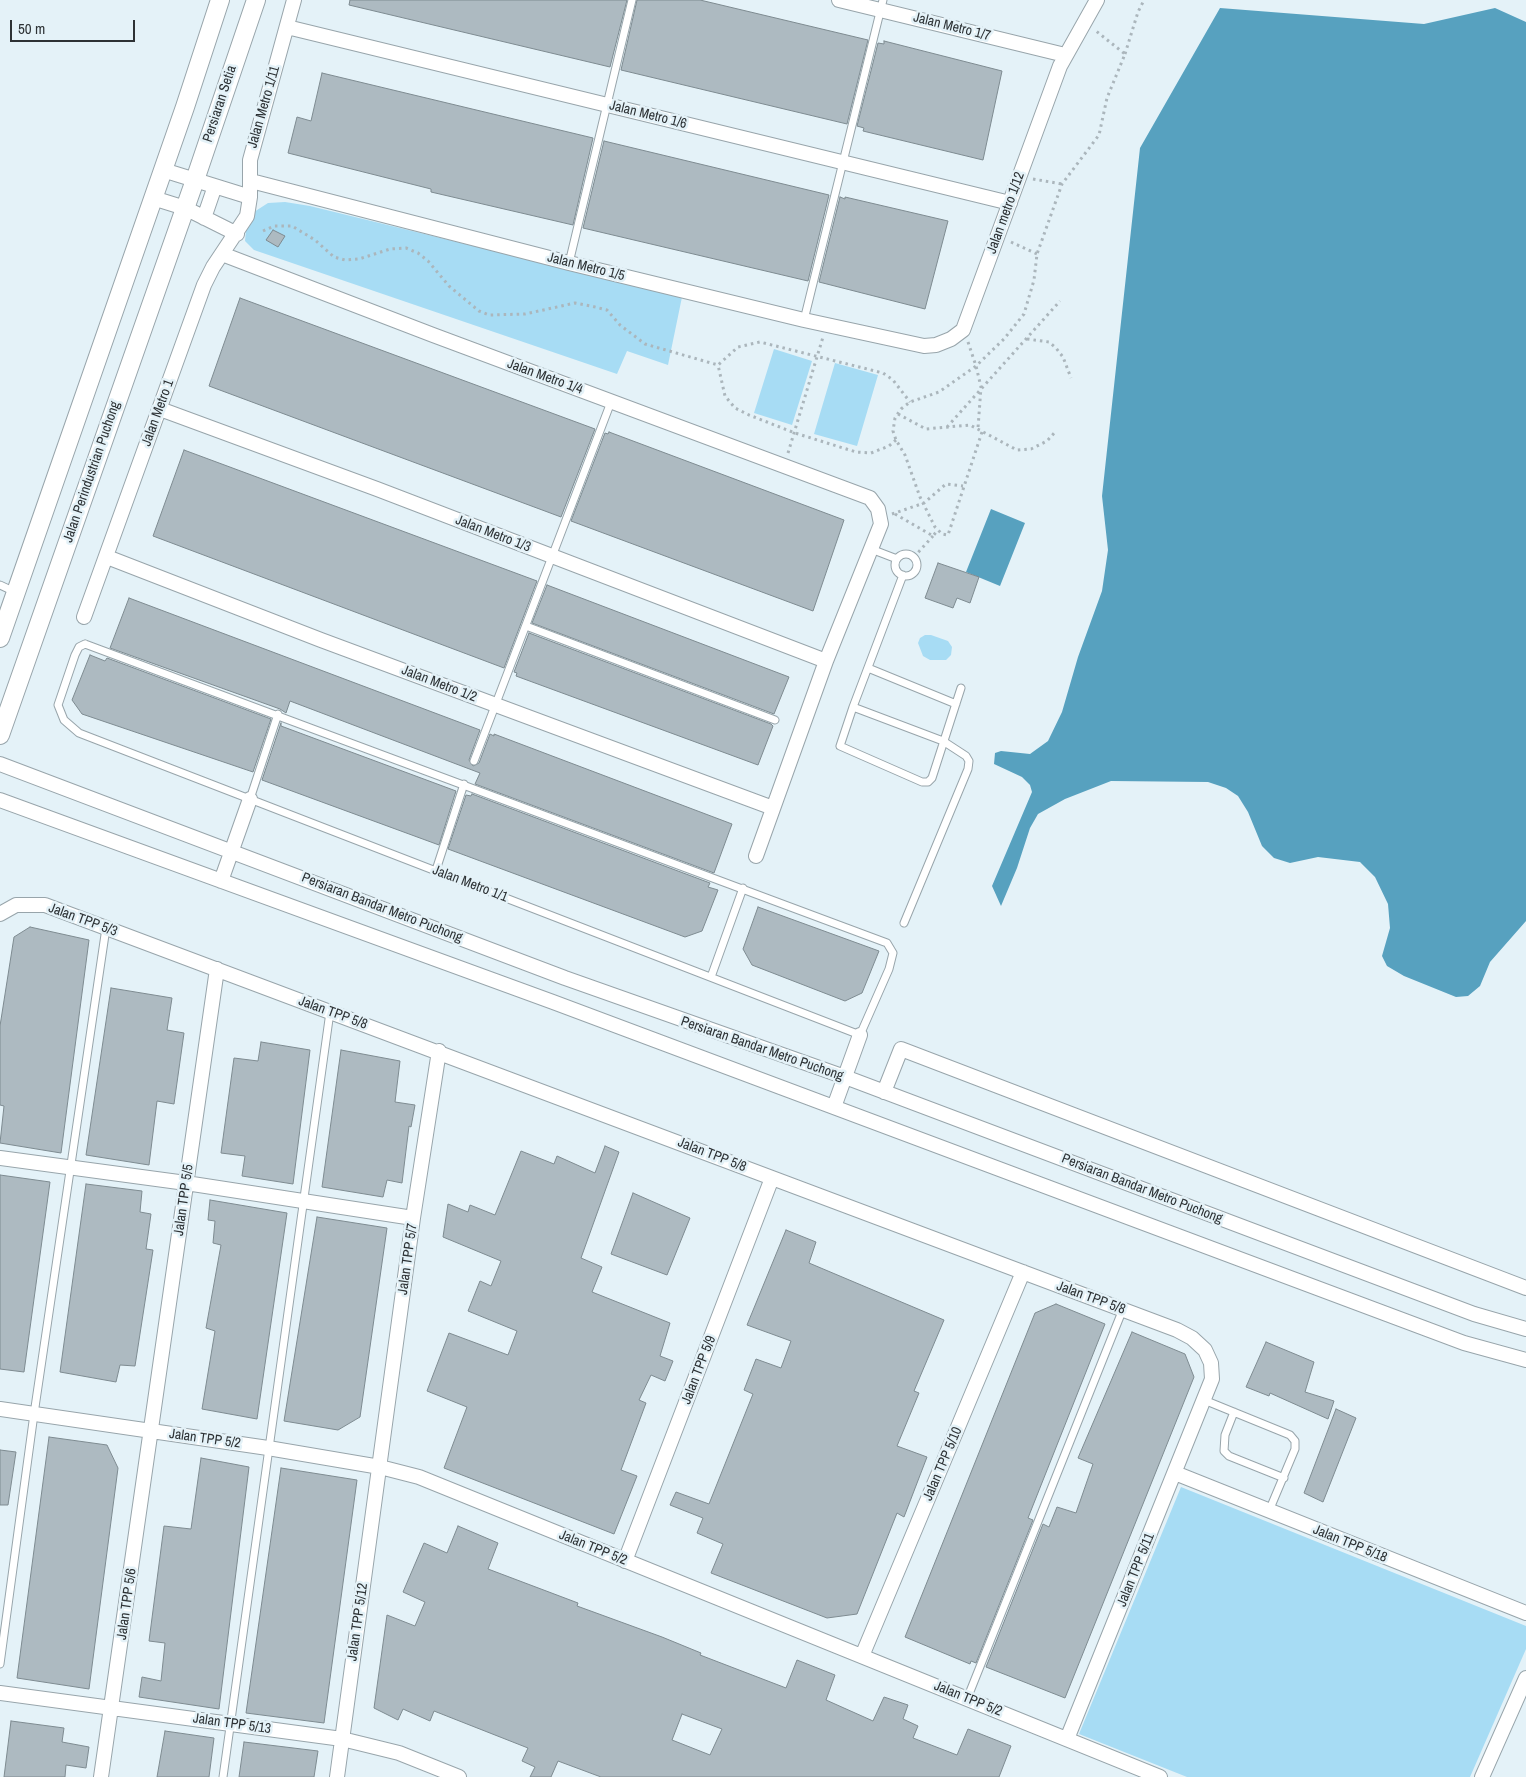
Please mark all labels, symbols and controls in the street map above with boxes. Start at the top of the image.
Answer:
street label: Jalan Metro 1/7 [912,9,992,45]
scale bar [12,10,138,42]
text: 50 m [18,18,45,39]
street label: Persiaran Setia [200,63,240,145]
street label: Jalan Metro 1/11 [244,64,284,150]
street label: Jalan Metro 1/6 [608,97,688,133]
street label: Jalan metro 1/12 [983,170,1029,256]
street label: Jalan Metro 1/5 [546,249,626,285]
street label: Jalan Metro 1/4 [505,356,585,398]
street label: Jalan Metro 1 [138,377,178,449]
street label: Jalan Perindustrian Puchong [60,399,124,545]
street label: Jalan Metro 1/3 [453,512,533,556]
street label: Jalan Metro 1/2 [399,662,479,706]
street label: Jalan Metro 1/1 [430,862,510,906]
street label: Persiaran Bandar Metro Puchong [299,870,465,946]
street label: Jalan TPP 5/3 [46,900,120,940]
street label: Jalan TPP 5/8 [296,993,370,1033]
street label: Persiaran Bandar Metro Puchong [678,1013,846,1085]
street label: Jalan TPP 5/8 [675,1134,749,1176]
street label: Persiaran Bandar Metro Puchong [1059,1151,1225,1227]
street label: Jalan TPP 5/5 [171,1163,197,1237]
street label: Jalan TPP 5/7 [395,1222,421,1296]
street label: Jalan TPP 5/8 [1054,1278,1128,1318]
street label: Jalan TPP 5/9 [678,1333,720,1407]
street label: Jalan TPP 5/10 [920,1425,966,1503]
street label: Jalan TPP 5/2 [168,1426,242,1452]
street label: Jalan TPP 5/18 [1310,1522,1390,1566]
street label: Jalan TPP 5/2 [556,1527,630,1569]
street label: Jalan TPP 5/11 [1114,1531,1158,1609]
street label: Jalan TPP 5/6 [114,1567,140,1641]
street label: Jalan TPP 5/12 [344,1582,372,1662]
street label: Jalan TPP 5/2 [931,1678,1005,1720]
street label: Jalan TPP 5/13 [192,1710,272,1738]

